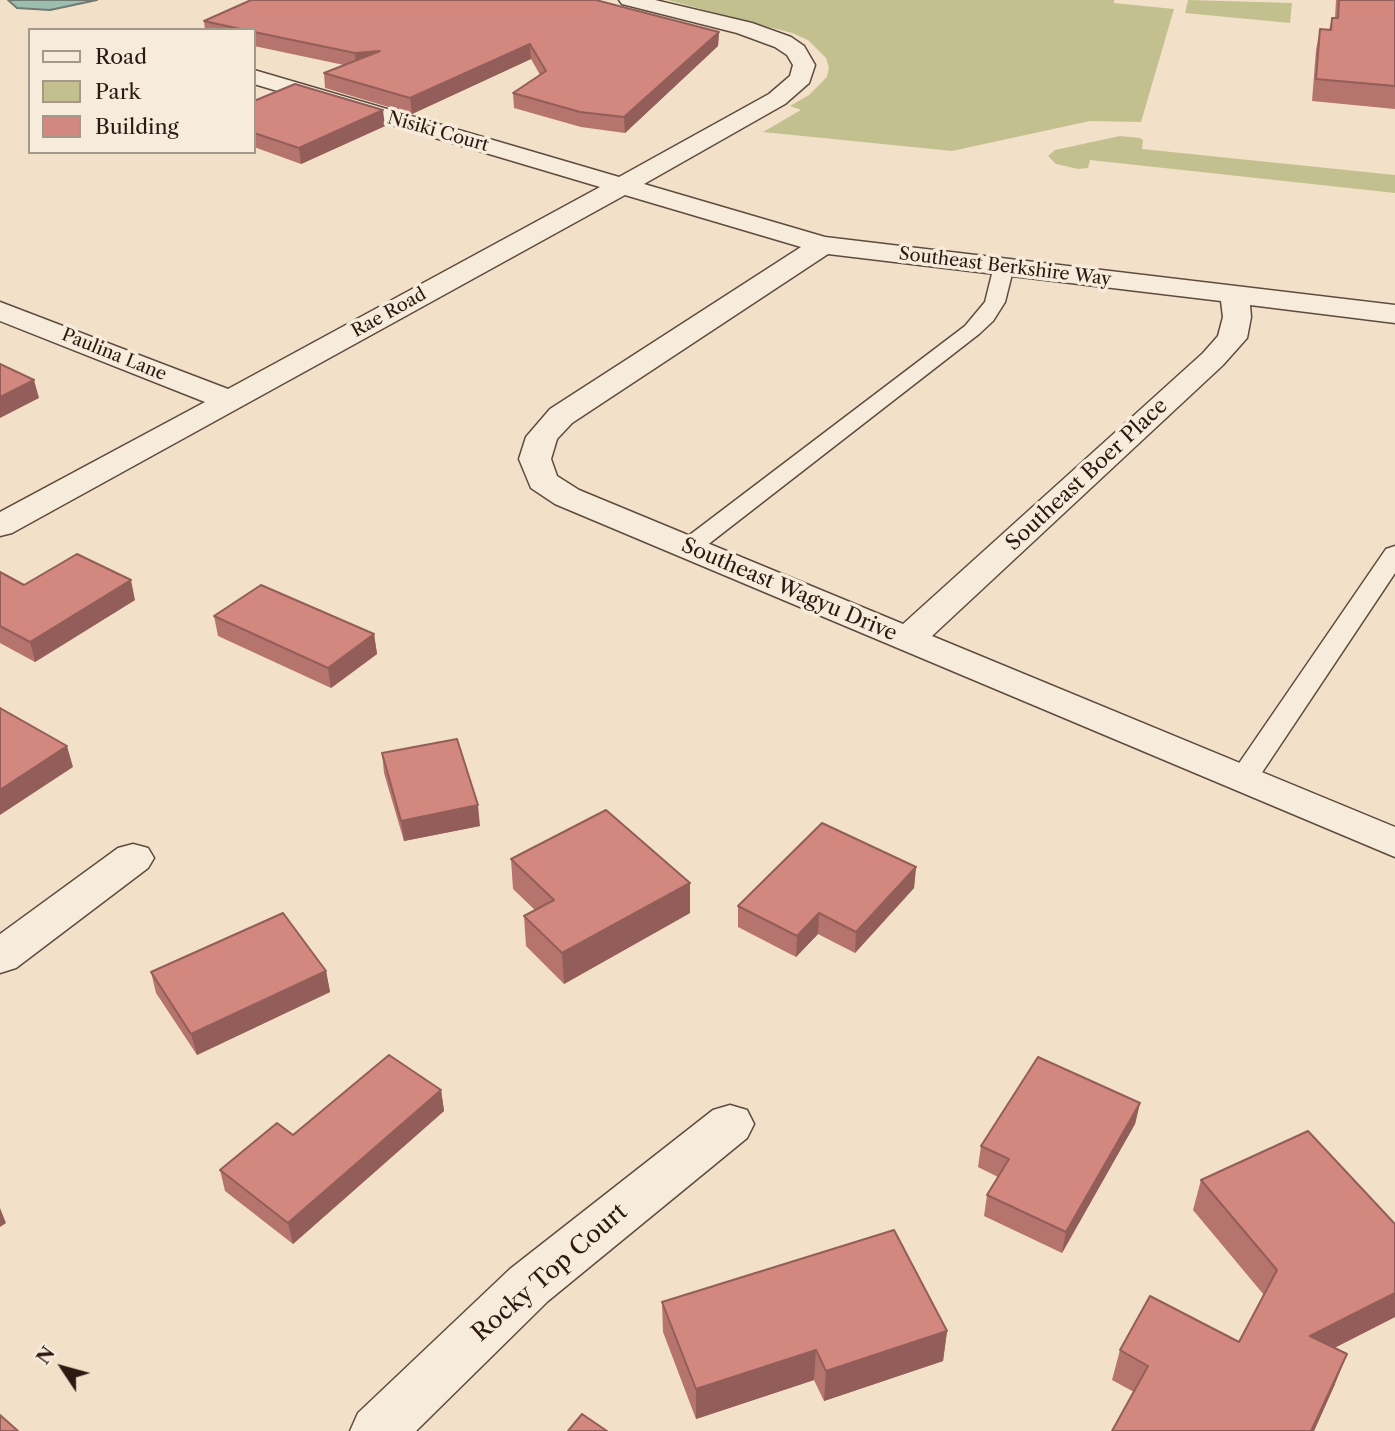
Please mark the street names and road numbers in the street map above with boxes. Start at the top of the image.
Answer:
street label: Nisiki Court [385,107,491,157]
street label: Southeast Berkshire Way [898,243,1112,291]
street label: Rae Road [348,284,430,342]
street label: Paulina Lane [58,324,170,386]
street label: Southeast Boer Place [1001,394,1173,556]
street label: Southeast Wagyu Drive [677,533,901,647]
street label: Rocky Top Court [467,1198,633,1348]

